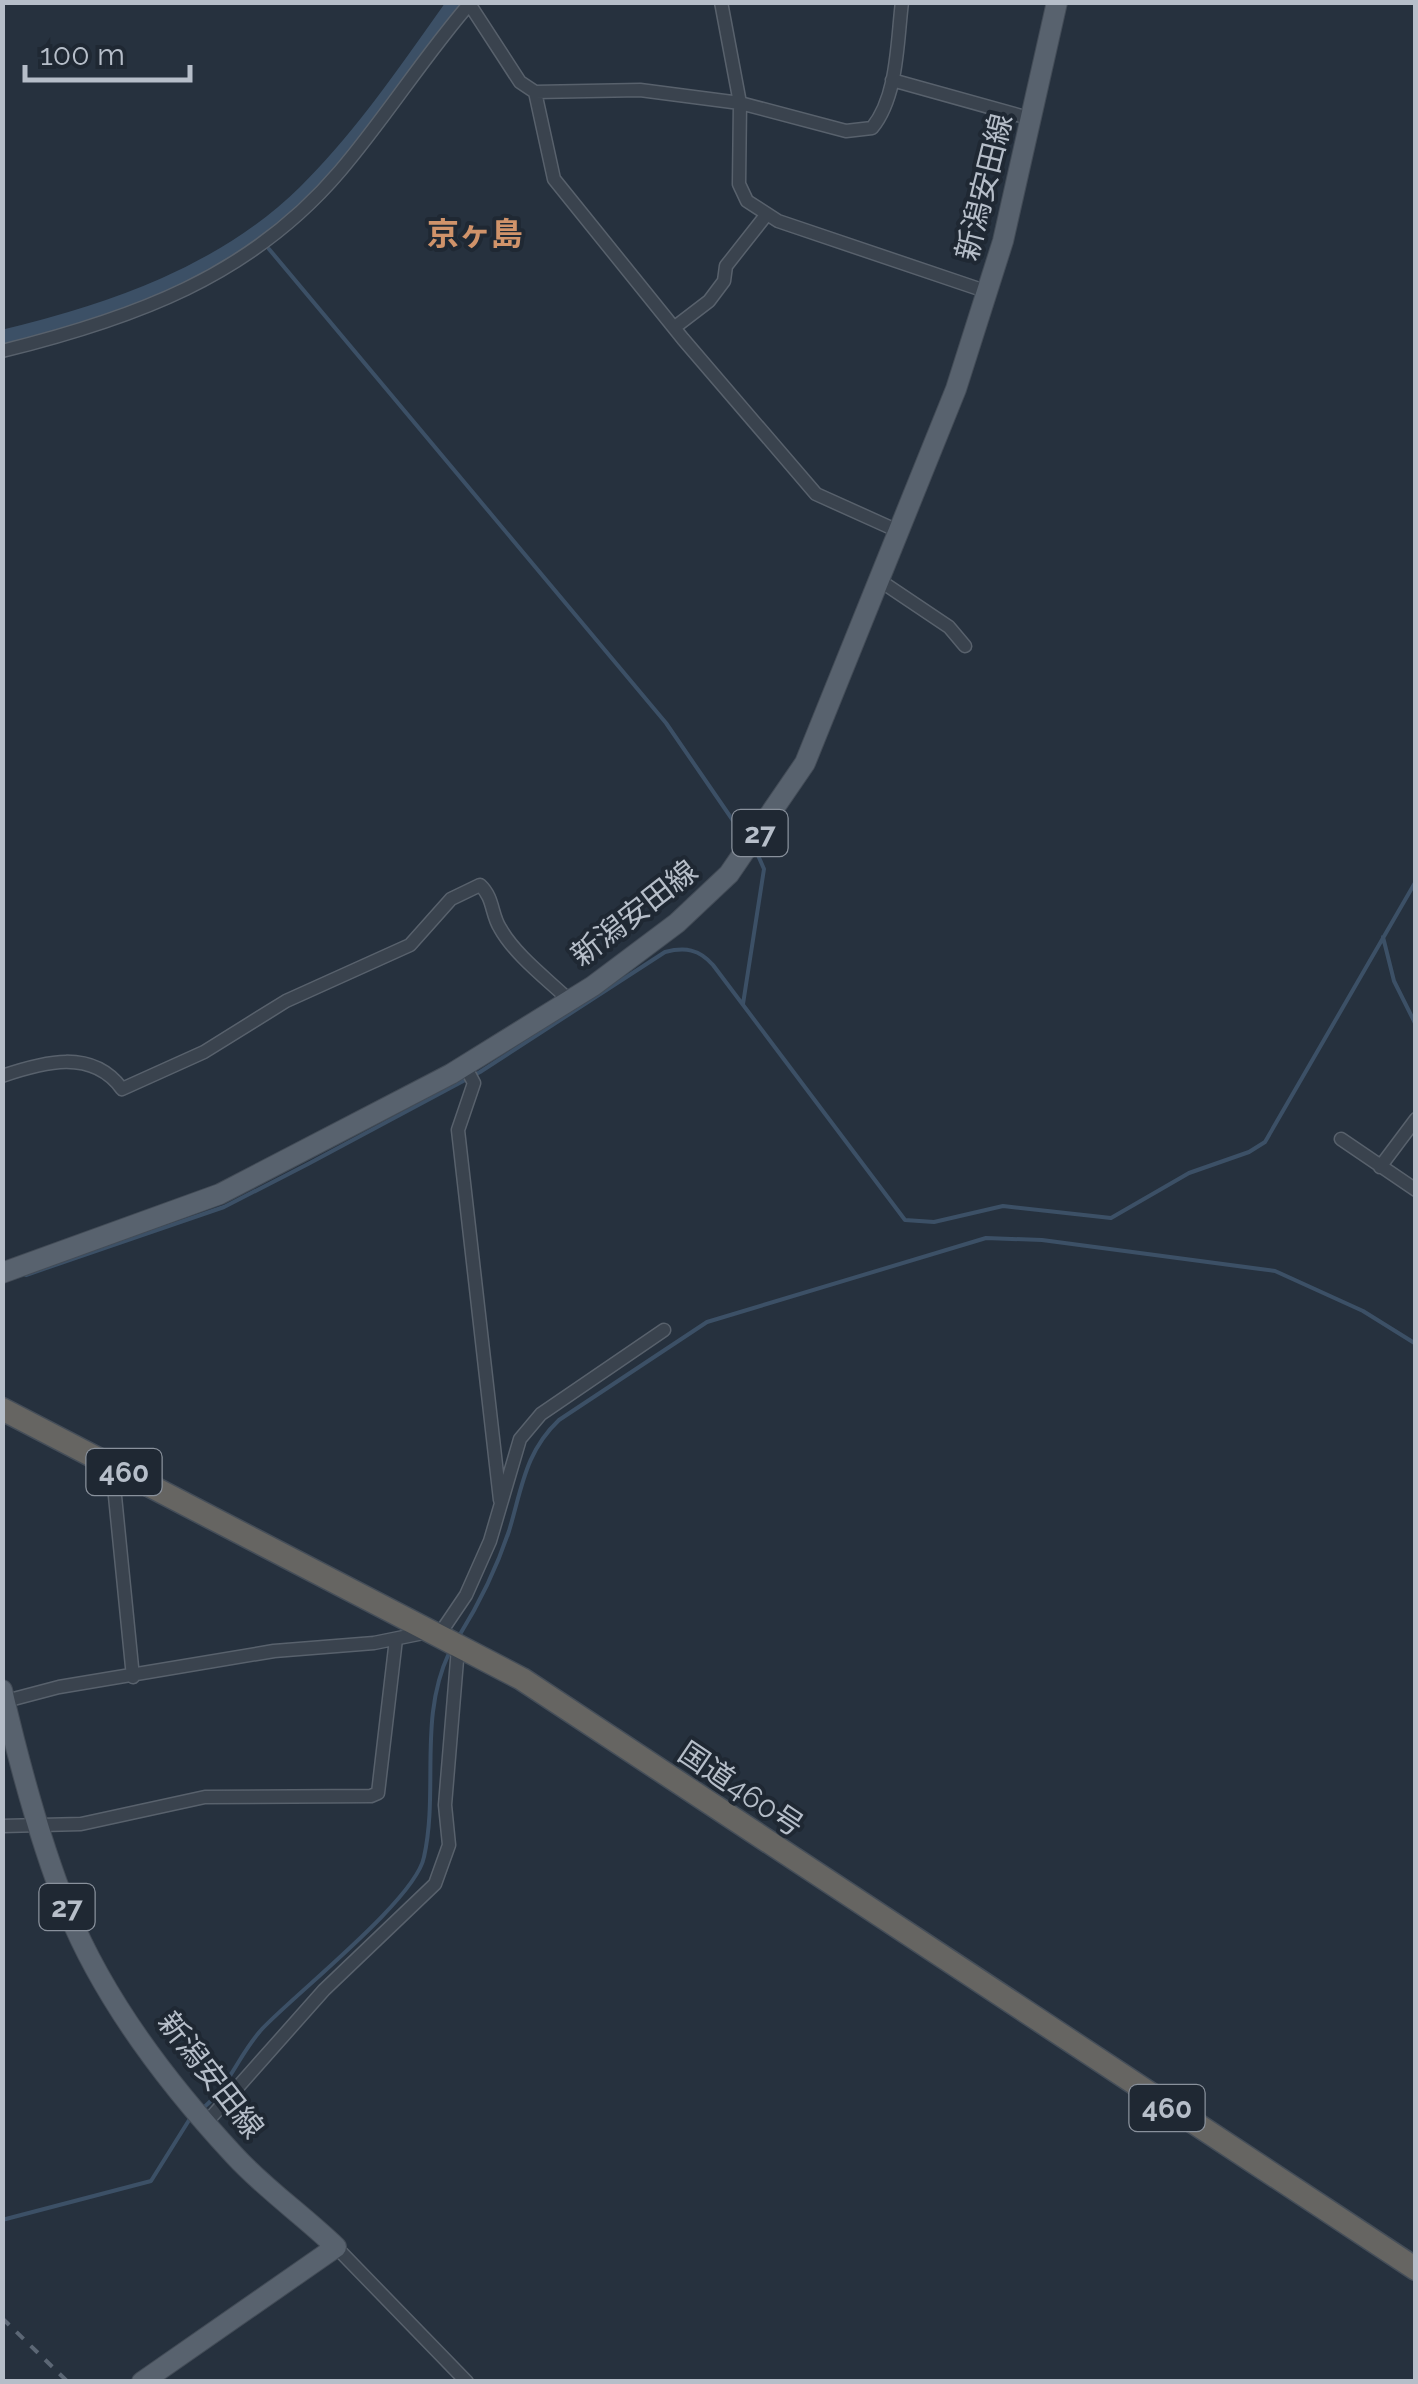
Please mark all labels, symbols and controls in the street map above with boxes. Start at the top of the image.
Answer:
scale bar [25,20,190,82]
text: 100 m [40,37,125,72]
street label: 新潟安田線 [949,110,1019,264]
district label: 京ヶ島 [427,215,523,252]
road number: 27 [732,810,788,856]
street label: 新潟安田線 [564,853,704,973]
road number: 460 [86,1449,162,1495]
street label: 国道460号 [672,1735,810,1843]
road number: 27 [40,1884,94,1930]
street label: 新潟安田線 [151,2005,271,2145]
road number: 460 [1130,2085,1204,2131]

